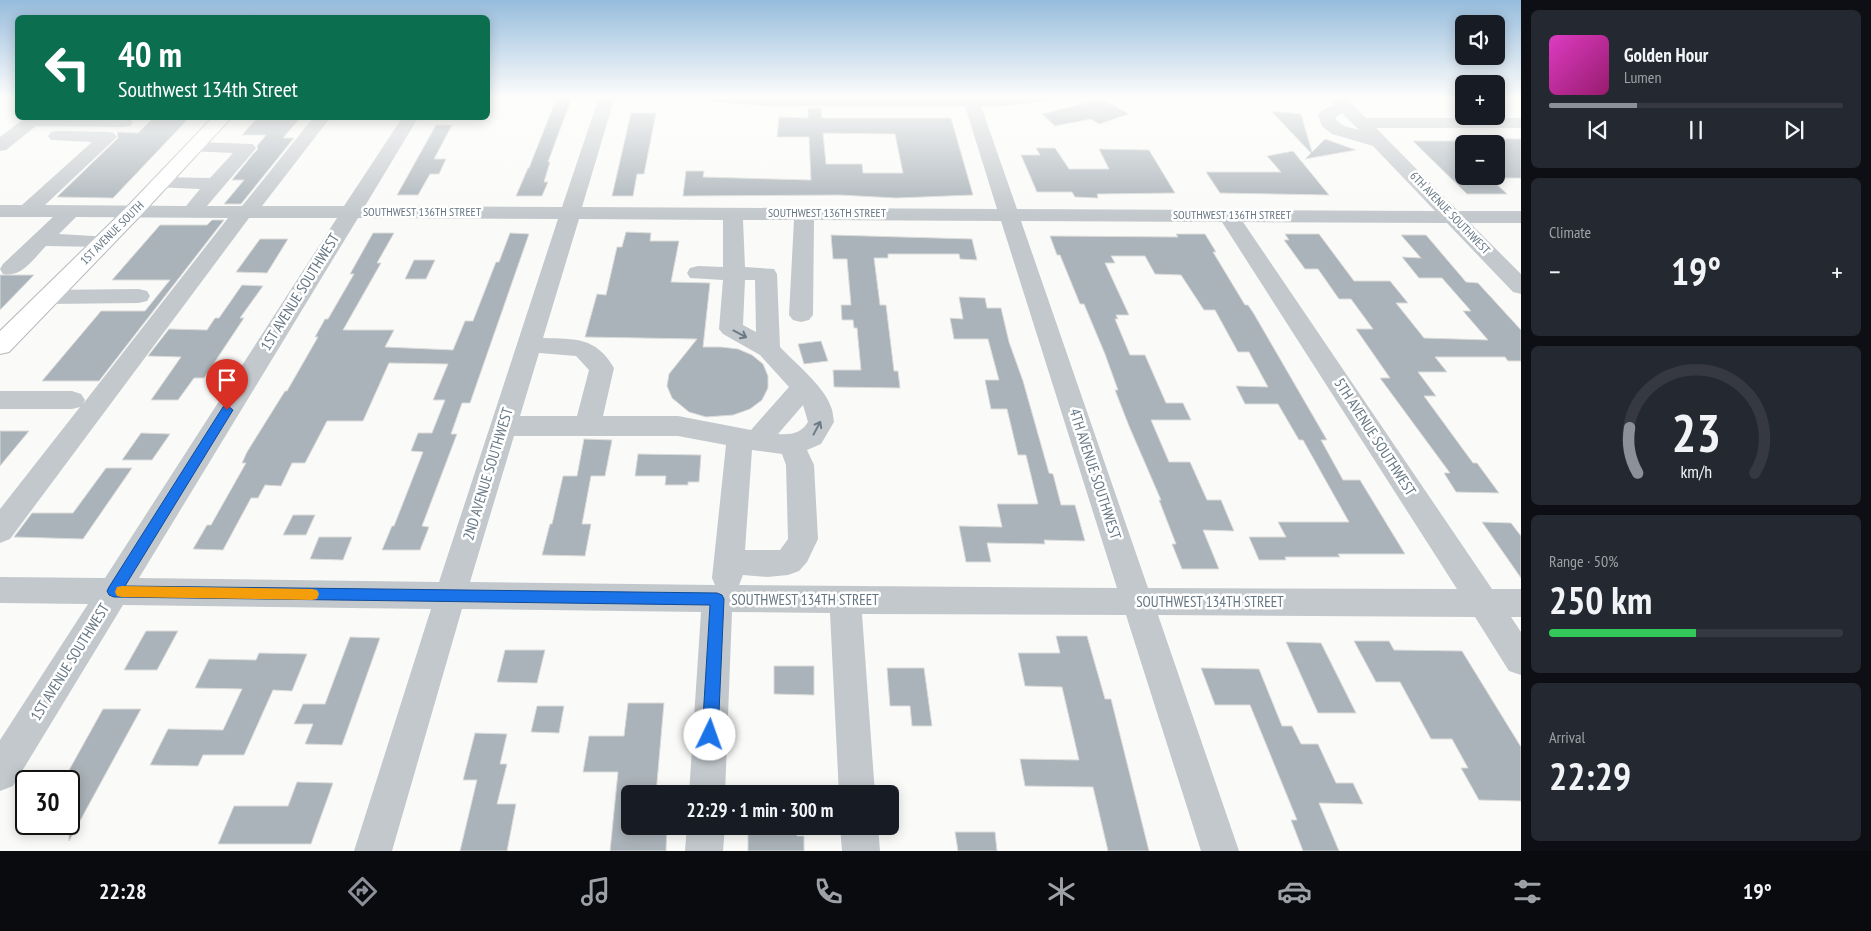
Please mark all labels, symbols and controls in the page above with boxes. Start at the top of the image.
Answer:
map controls [1455,15,1505,185]
button: sound [1455,15,1505,65]
text: 40 m [118,31,182,77]
icon: left [35,35,100,100]
text: Golden Hour [1624,43,1708,67]
text: Lumen [1624,67,1661,87]
text: Southwest 134th Street [118,75,298,103]
button: + [1455,75,1505,125]
icon: previous [1584,116,1612,144]
icon: pause [1682,116,1710,144]
icon: next [1780,116,1808,144]
button: − [1455,135,1505,185]
street label: 6TH AVENUE SOUTHWEST [1407,168,1494,258]
street label: 1ST AVENUE SOUTH [77,198,147,268]
street label: SOUTHWEST 136TH STREET [363,204,482,219]
street label: SOUTHWEST 136TH STREET [768,205,887,220]
street label: SOUTHWEST 136TH STREET [1173,207,1292,222]
text: Climate [1549,222,1591,242]
street label: 1ST AVENUE SOUTHWEST [256,229,343,354]
text: 19° [1671,246,1721,295]
text: − [1549,253,1561,290]
text: + [1831,253,1843,290]
one-way arrow [733,329,748,339]
pin [206,359,248,410]
icon: arrive [213,366,241,394]
street label: 5TH AVENUE SOUTHWEST [1330,374,1421,499]
text: 23 [1671,399,1721,466]
street label: 2ND AVENUE SOUTHWEST [458,405,517,542]
street label: 4TH AVENUE SOUTHWEST [1065,406,1126,542]
one-way arrow [812,420,822,435]
text: km/h [1680,460,1712,483]
text: Range · 50% [1549,551,1618,571]
text: 250 km [1549,575,1652,624]
street label: SOUTHWEST 134TH STREET [731,590,879,609]
street label: SOUTHWEST 134TH STREET [1136,592,1284,611]
street label: 1ST AVENUE SOUTHWEST [26,599,113,724]
position arrow [683,708,735,760]
text: Arrival [1549,727,1585,747]
text: 22:29 [1549,751,1631,800]
speed limit sign: 30 [15,770,80,835]
text: 22:29 · 1 min · 300 m [687,798,833,822]
icon: directions [345,874,380,909]
icon: music [578,874,613,909]
icon: phone [811,874,846,909]
icon: climate [1044,874,1079,909]
icon: car [1277,874,1312,909]
icon: filters [1510,874,1545,909]
text: 22:28 [99,877,147,905]
text: 19° [1743,877,1772,905]

